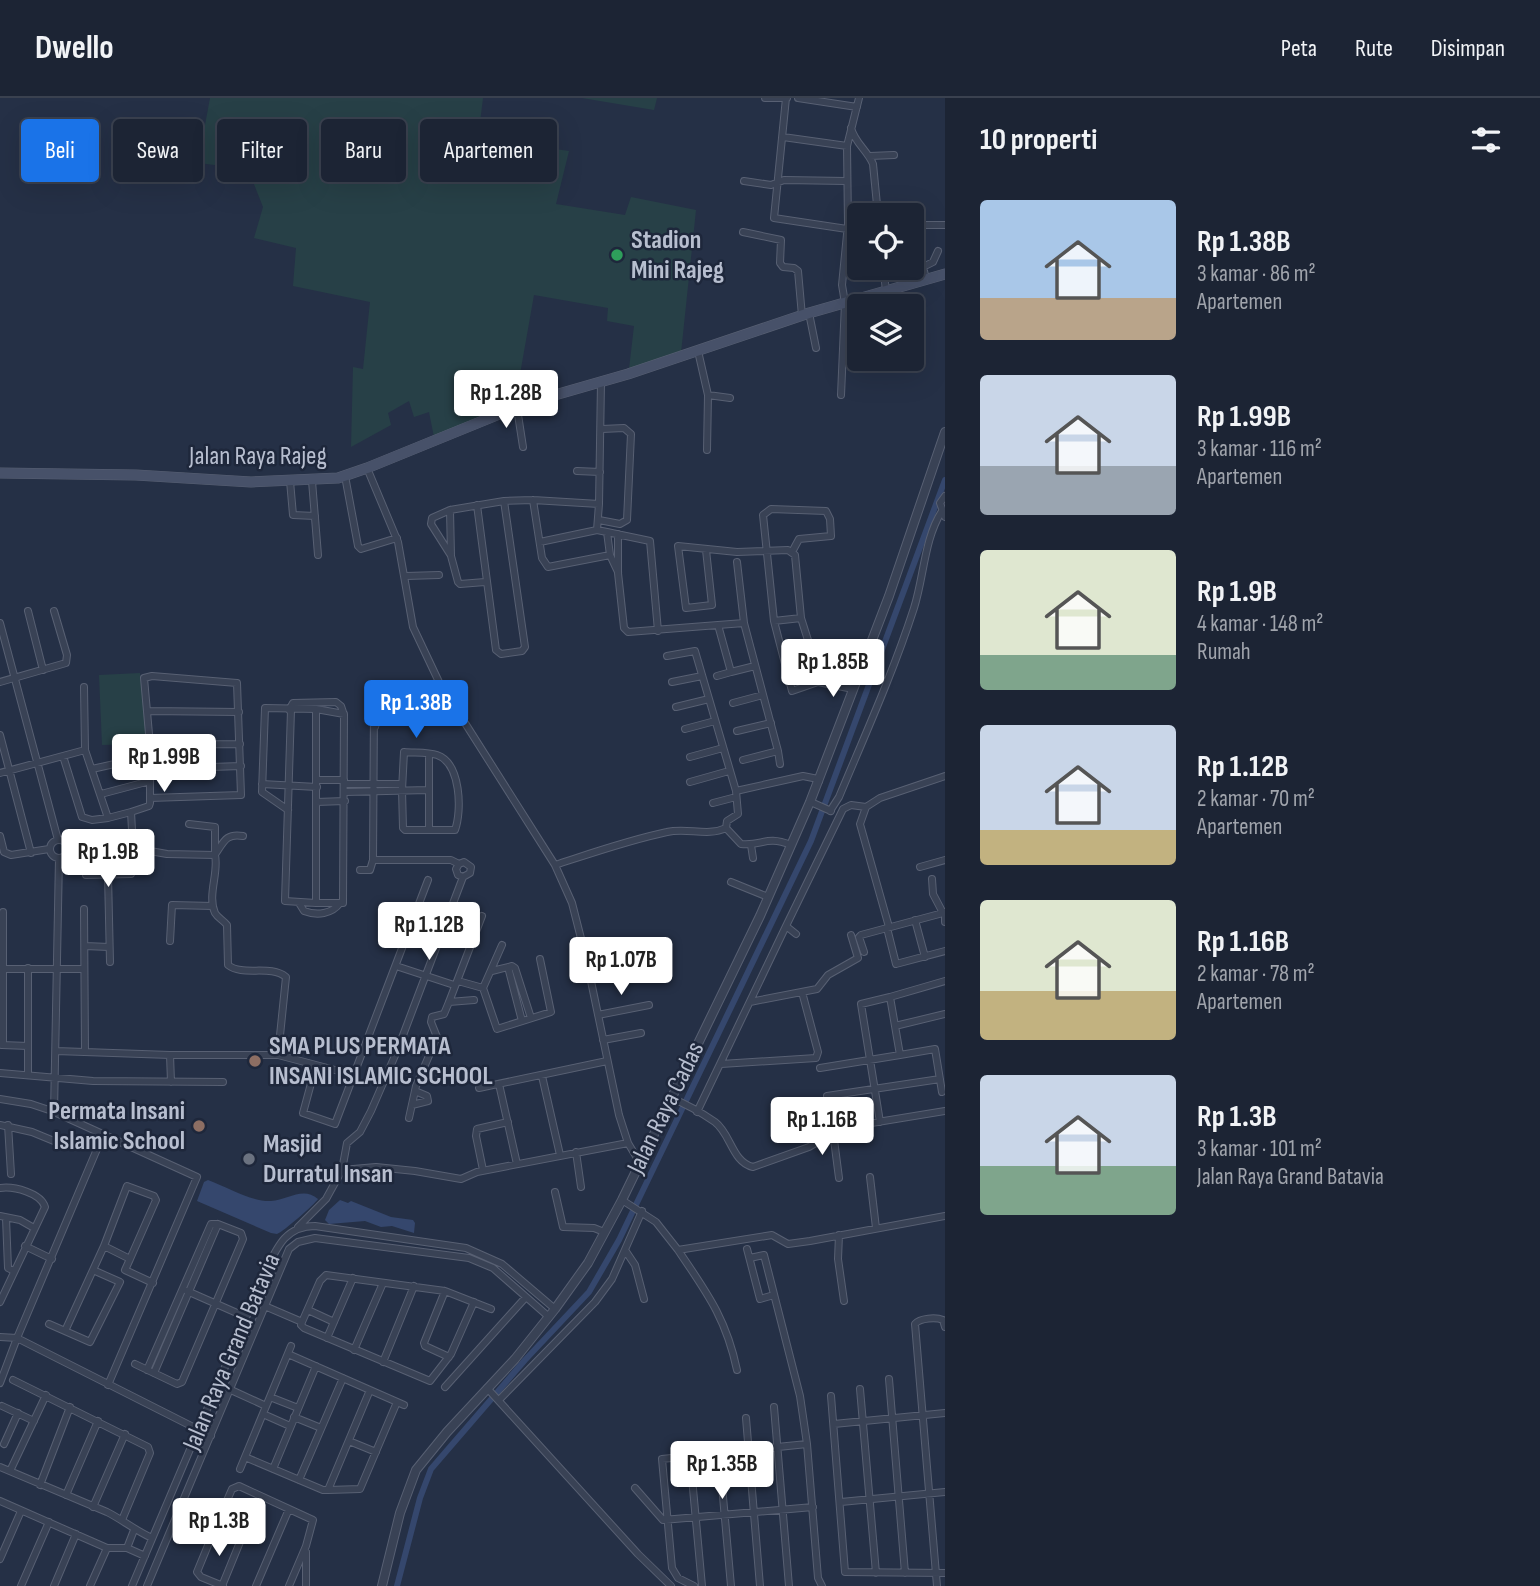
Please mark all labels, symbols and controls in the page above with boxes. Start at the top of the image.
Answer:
text: Dwello [35,28,114,68]
text: Peta [1281,34,1317,63]
text: Rute [1355,34,1393,63]
text: Disimpan [1431,34,1505,63]
chip: Beli [21,119,99,182]
chip: Sewa [113,119,203,182]
chip: Filter [217,119,307,182]
chip: Baru [321,119,406,182]
chip: Apartemen [420,119,557,182]
icon: filters [1467,121,1505,159]
text: 10 properti [980,122,1097,158]
map controls [847,203,924,371]
button: locate [847,203,924,280]
text: Rp 1.38B [1197,224,1291,260]
place label: Stadion Mini Rajeg [631,225,724,286]
icon: home [1036,228,1120,312]
marker: Stadion Mini Rajeg [609,247,625,263]
text: 3 kamar · 86 m² [1197,260,1316,288]
text: Apartemen [1197,288,1282,316]
button: layers [847,294,924,371]
pin: Rp 1.28B [434,370,578,430]
text: Rp 1.28B [470,379,542,407]
text: Rp 1.99B [1197,399,1291,435]
icon: home [1036,403,1120,487]
text: 3 kamar · 116 m² [1197,435,1322,463]
street label: Jalan Raya Rajeg [188,441,327,472]
text: Apartemen [1197,463,1282,491]
text: Rp 1.9B [1197,574,1277,610]
icon: home [1036,578,1120,662]
text: 4 kamar · 148 m² [1197,610,1323,638]
text: Rumah [1197,638,1251,666]
pin: Rp 1.85B [761,640,905,699]
text: Rp 1.85B [797,648,869,676]
pin: Rp 1.38B [344,680,488,740]
text: Rp 1.38B [380,689,452,717]
pin: Rp 1.99B [92,734,236,794]
text: Rp 1.99B [128,743,200,771]
text: Rp 1.12B [1197,749,1288,785]
icon: home [1036,753,1120,837]
text: 2 kamar · 70 m² [1197,785,1315,813]
text: Apartemen [1197,813,1282,841]
pin: Rp 1.9B [43,830,173,889]
text: Rp 1.9B [77,838,139,866]
pin: Rp 1.12B [357,902,501,962]
text: Rp 1.12B [394,911,464,939]
text: Rp 1.16B [1197,924,1289,960]
icon: home [1036,928,1120,1012]
pin: Rp 1.07B [549,937,693,997]
text: Rp 1.07B [585,946,657,974]
text: 2 kamar · 78 m² [1197,960,1315,988]
text: Apartemen [1197,988,1282,1016]
place label: SMA PLUS PERMATA INSANI ISLAMIC SCHOOL [269,1031,493,1092]
street label: Jalan Raya Cadas [620,1037,711,1180]
marker: SMA PLUS PERMATA INSANI ISLAMIC SCHOOL [247,1053,263,1069]
place label: Permata Insani Islamic School [48,1096,185,1157]
pin: Rp 1.16B [750,1098,894,1157]
text: Rp 1.3B [1197,1099,1276,1135]
icon: home [1036,1103,1120,1187]
text: Rp 1.16B [787,1106,857,1134]
marker: Permata Insani Islamic School [191,1118,207,1134]
place label: Masjid Durratul Insan [263,1129,393,1190]
text: 3 kamar · 101 m² [1197,1135,1322,1163]
marker: Masjid Durratul Insan [241,1151,257,1167]
text: Jalan Raya Grand Batavia [1197,1163,1384,1191]
street label: Jalan Raya Grand Batavia [176,1249,288,1456]
pin: Rp 1.35B [650,1442,794,1501]
text: Rp 1.35B [687,1450,757,1478]
pin: Rp 1.3B [154,1498,284,1558]
text: Rp 1.3B [189,1507,249,1535]

